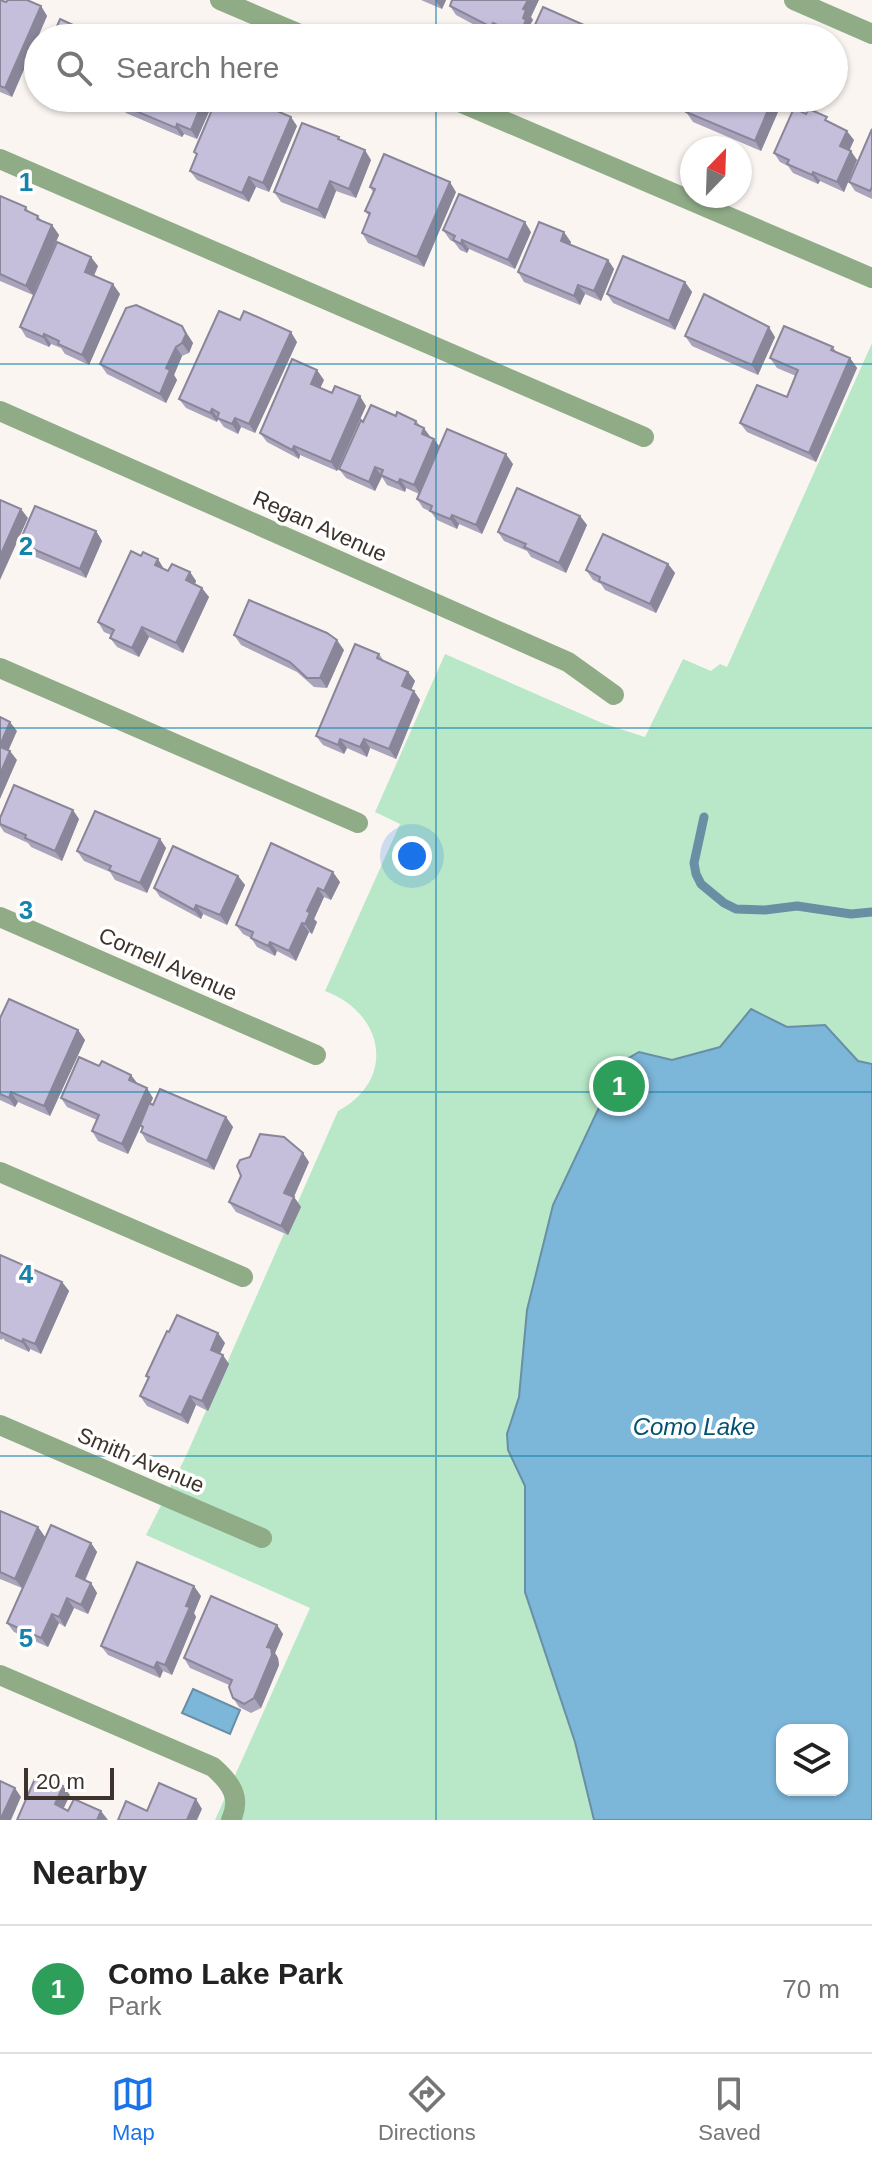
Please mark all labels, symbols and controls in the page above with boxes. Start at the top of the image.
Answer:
search box [24,24,848,112]
icon: search [52,46,96,90]
text: Search here [116,51,279,84]
north arrow [680,136,752,208]
text: 1 [19,167,33,197]
street label: Regan Avenue [249,485,391,567]
text: 2 [19,531,33,561]
your location [392,836,432,876]
text: 3 [19,895,33,925]
street label: Cornell Avenue [95,922,241,1006]
pin: 1 [593,1056,645,1116]
text: 4 [19,1259,34,1289]
water label: Como Lake [633,1413,755,1440]
street label: Smith Avenue [74,1422,208,1498]
text: 5 [19,1623,33,1653]
map controls [776,1724,848,1796]
button: layers [776,1724,848,1796]
scale bar [24,1764,114,1800]
text: 20 m [36,1769,85,1794]
text: Nearby [32,1853,147,1891]
text: Como Lake Park [108,1957,343,1990]
text: 1 [51,1974,65,2004]
text: 70 m [782,1974,840,2004]
text: Park [108,1991,161,2021]
tab: Map [111,2072,155,2146]
tab: Directions [378,2072,476,2146]
tab: Saved [698,2072,761,2146]

